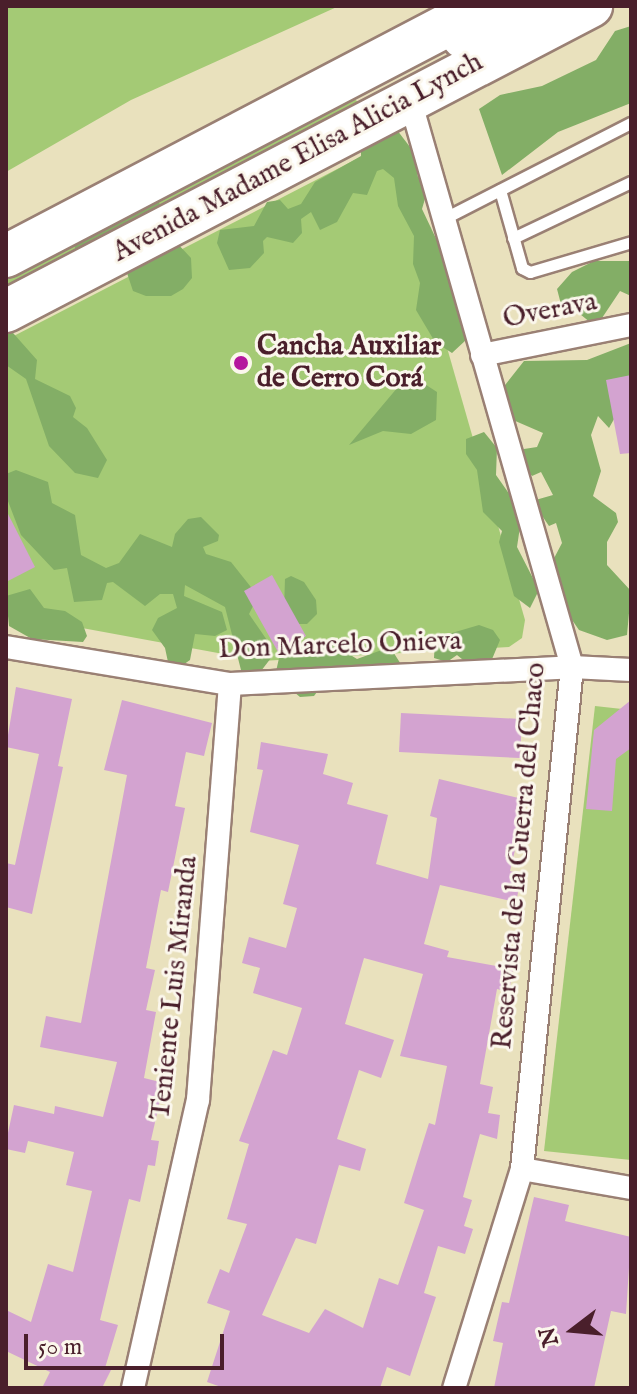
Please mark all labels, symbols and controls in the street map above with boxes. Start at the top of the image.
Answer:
street label: Avenida Madame Elisa Alicia Lynch [107,46,489,270]
street label: Overava [500,285,600,337]
place label: Cancha Auxiliar de Cerro Corá [257,330,441,396]
marker: Cancha Auxiliar de Cerro Corá [232,354,250,372]
street label: Don Marcelo Onieva [218,625,462,667]
street label: Reservista de la Guerra del Chaco [486,661,554,1051]
street label: Teniente Luis Miranda [144,854,206,1122]
north arrow [533,1290,613,1370]
scale bar [28,1318,228,1368]
text: N [534,1324,566,1350]
text: 50 m [38,1332,82,1363]

